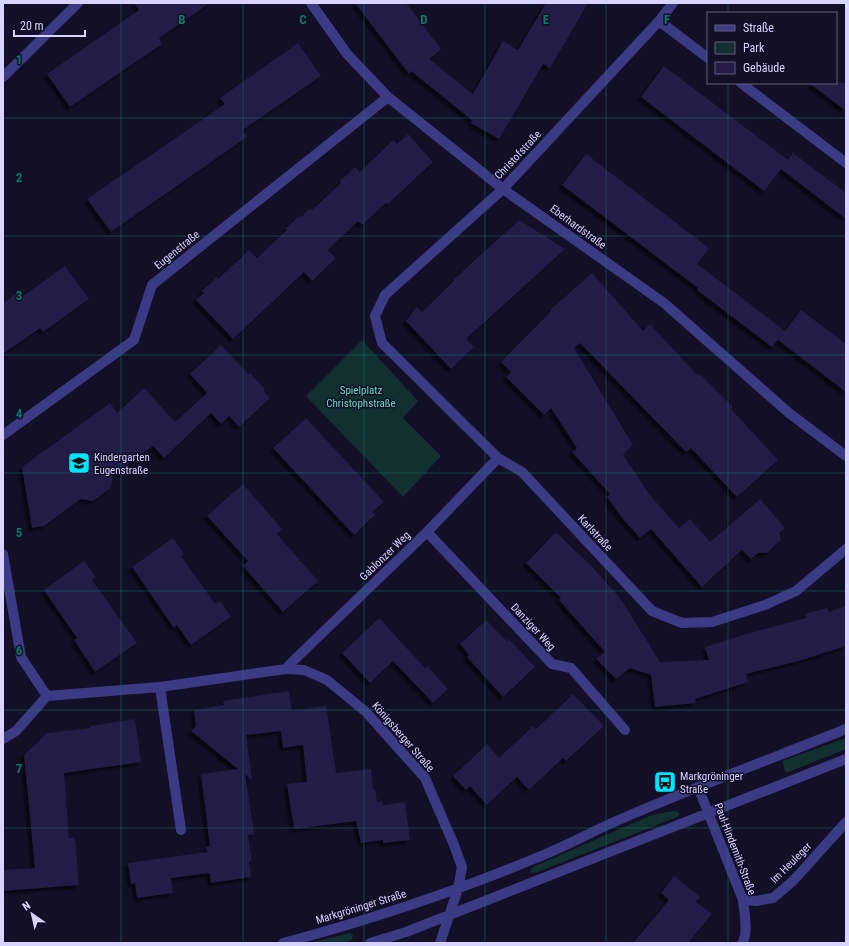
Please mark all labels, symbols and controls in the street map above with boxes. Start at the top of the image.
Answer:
scale bar [14,12,85,38]
text: B [178,12,186,27]
text: C [299,12,307,27]
text: D [420,12,428,27]
text: E [543,12,550,27]
text: F [664,12,670,27]
legend [707,12,837,84]
text: 20 m [20,19,44,33]
text: Straße [743,21,774,35]
text: Park [743,41,765,55]
text: 1 [16,52,22,67]
text: Gebäude [743,61,785,75]
street label: Christofstraße [492,128,544,182]
text: 2 [16,170,23,185]
street label: Eberhardstraße [547,202,609,252]
street label: Eugenstraße [152,228,202,272]
text: 3 [16,288,22,303]
park label: Spielplatz Christophstraße [326,384,396,410]
text: 4 [16,406,23,421]
school or university icon: Kindergarten Eugenstraße [66,450,92,476]
place label: Kindergarten Eugenstraße [94,451,150,477]
street label: Karlstraße [575,512,615,554]
text: 5 [16,525,23,540]
street label: Gablonzer Weg [357,529,413,583]
street label: Danziger Weg [508,601,558,653]
text: 6 [16,643,23,658]
street label: Königsberger Straße [369,699,437,775]
text: 7 [16,761,23,776]
bus stop icon: Markgröninger Straße [652,769,678,795]
place label: Markgröninger Straße [680,770,744,796]
street label: Paul-Hindemith-Straße [711,801,759,897]
street label: Im Heuleger [768,839,815,886]
street label: Markgröninger Straße [314,887,408,927]
north arrow [12,894,52,934]
text: N [20,899,33,913]

